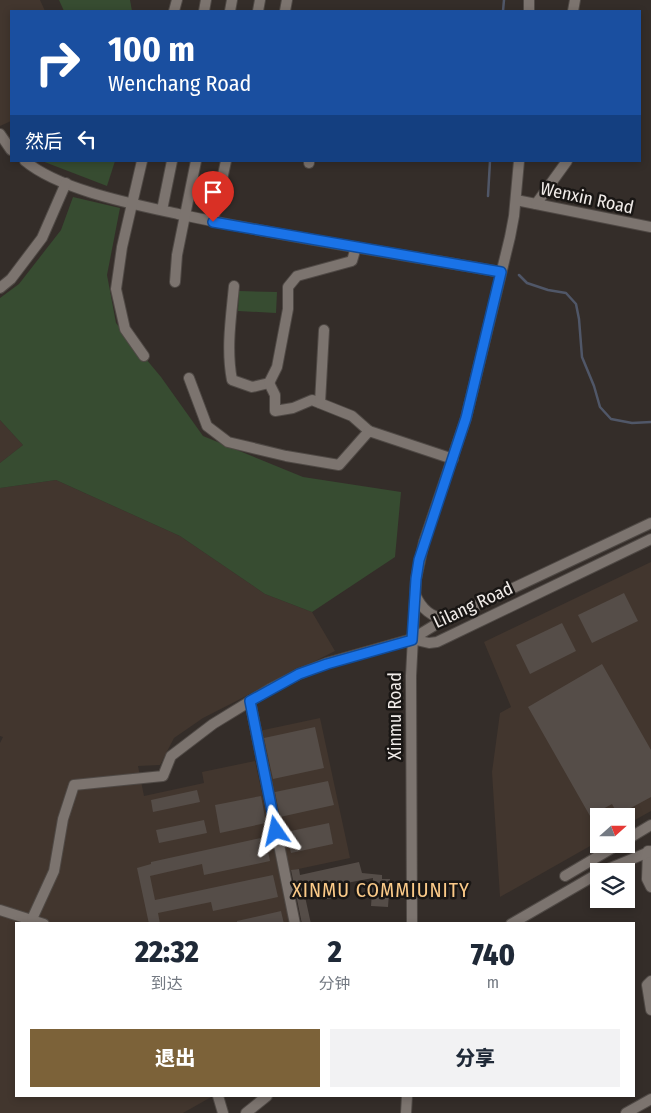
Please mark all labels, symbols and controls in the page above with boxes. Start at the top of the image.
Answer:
text: 100 m [108,28,195,70]
icon: right [25,30,90,95]
text: Wenchang Road [108,70,251,97]
icon: left [73,125,101,153]
text: 然后 [25,130,63,153]
pin [192,171,234,222]
street label: Wenxin Road [538,177,636,219]
icon: arrive [199,178,227,206]
street label: Lilang Road [430,577,516,633]
street label: Xinmu Road [384,672,406,760]
position arrow [249,804,301,856]
north arrow [590,808,635,852]
map controls [590,808,635,908]
button: layers [590,863,635,908]
district label: XINMU COMMIUNITY [292,878,470,902]
text: 22:32 [135,934,199,970]
text: 2 [328,934,342,970]
text: 740 [471,937,515,973]
text: m [487,973,499,992]
text: 到达 [151,974,183,993]
text: 分钟 [319,974,351,993]
button: 退出 [30,1029,320,1087]
button: 分享 [330,1029,620,1087]

